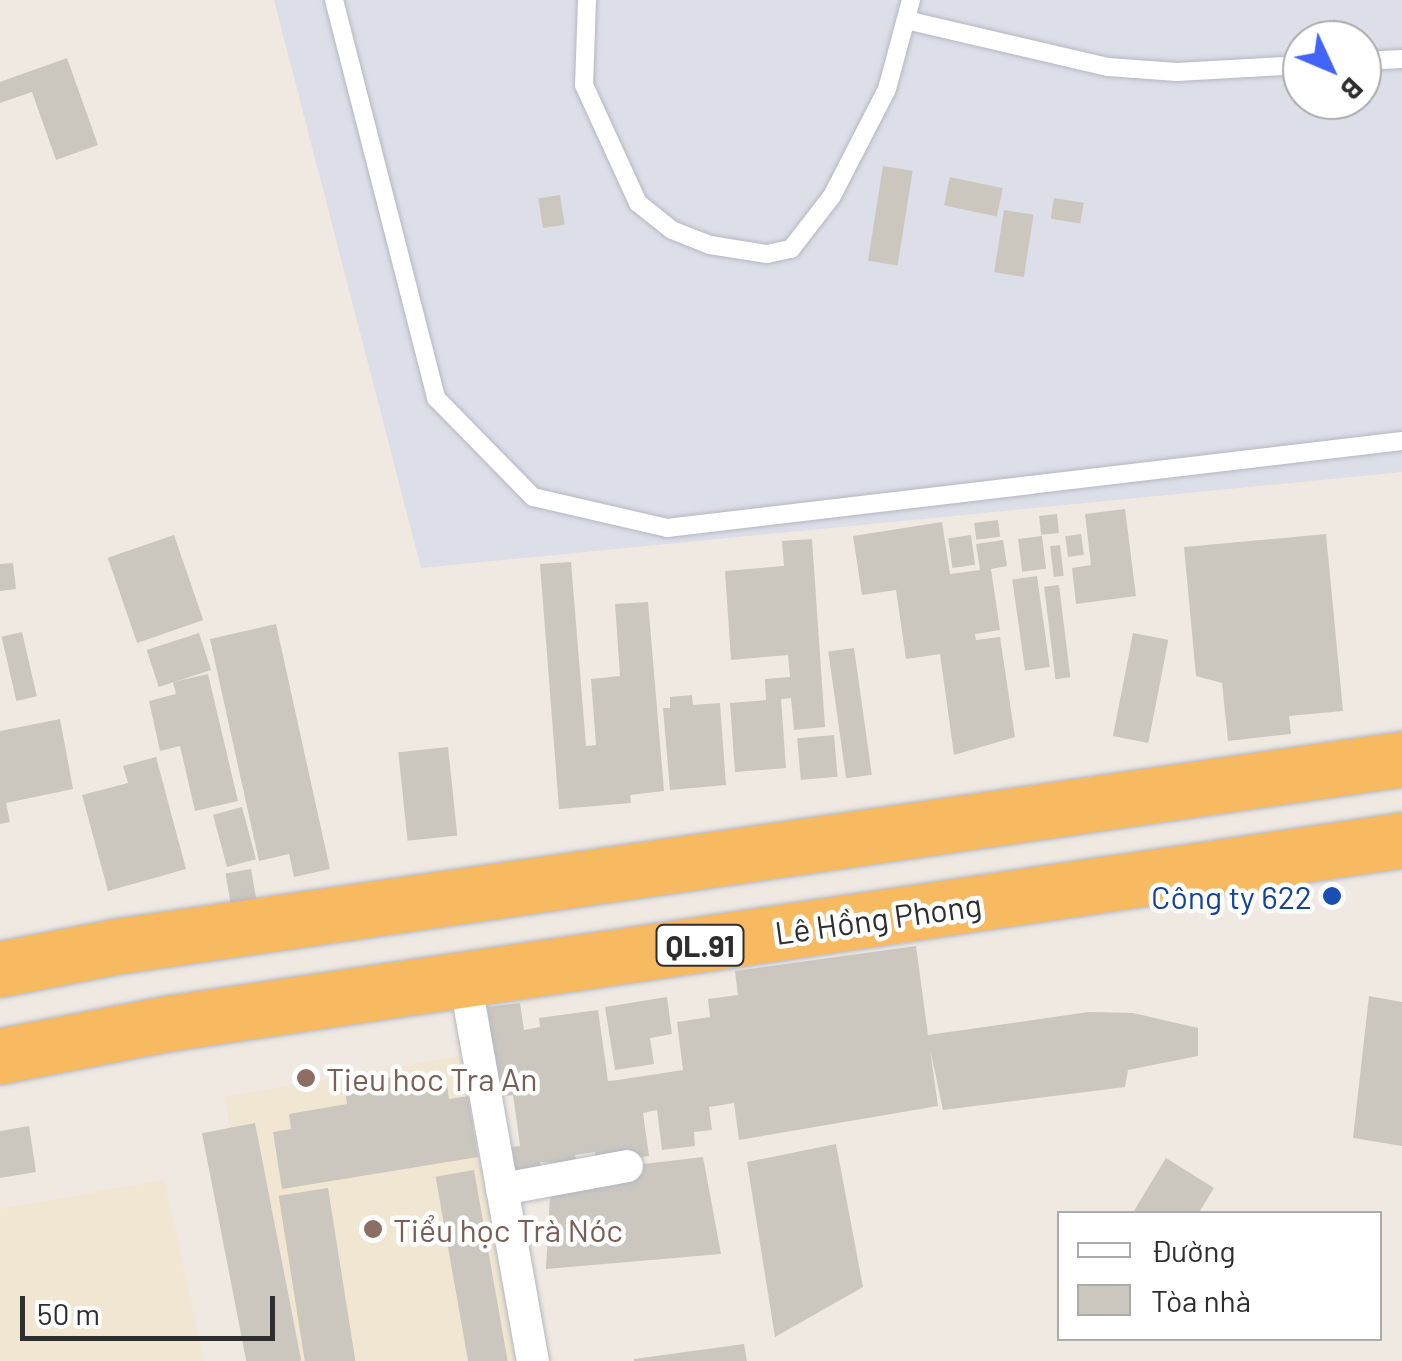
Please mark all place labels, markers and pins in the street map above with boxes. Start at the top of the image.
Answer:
place label: Công ty 622 [1151,877,1312,915]
marker: Công ty 622 [1321,885,1343,907]
place label: Tieu hoc Tra An [326,1059,538,1097]
marker: Tieu hoc Tra An [295,1067,317,1089]
place label: Tiểu học Trà Nóc [393,1210,623,1248]
marker: Tiểu học Trà Nóc [362,1218,384,1240]

